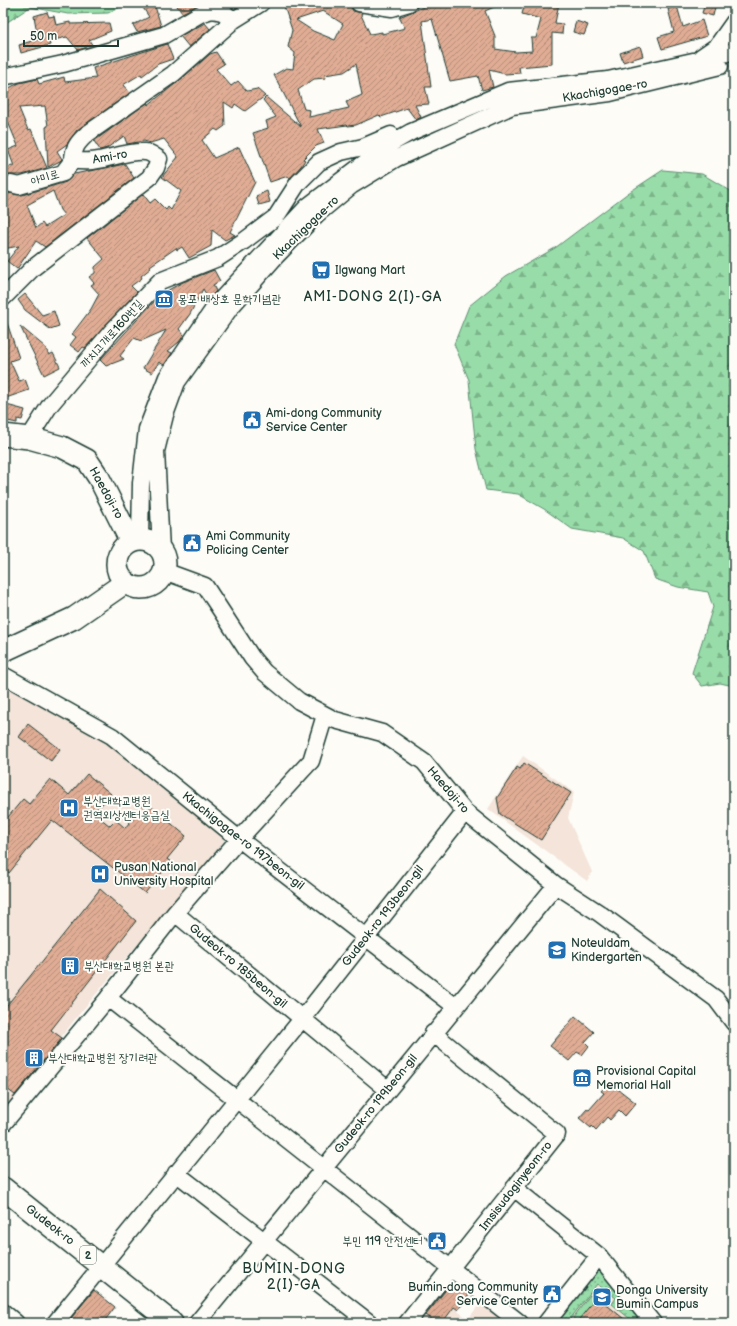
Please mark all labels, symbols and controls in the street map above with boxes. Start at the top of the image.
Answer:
scale bar [24,22,118,48]
text: 50 m [30,29,57,44]
street label: Kkachigogae-ro [561,76,649,106]
street label: Ami-ro [91,147,129,167]
street label: 아미로 [29,167,61,189]
street label: Kkachigogae-ro [270,193,342,263]
supermarket icon: Ilgwang Mart [310,259,332,281]
place label: Ilgwang Mart [335,263,406,278]
museum icon: 몽포 배상호 문학기념관 [153,288,175,310]
district label: AMI-DONG 2(I)-GA [304,288,442,305]
place label: 몽포 배상호 문학기념관 [178,292,281,307]
street label: 까치고개로160번길 [77,297,147,371]
place label: Ami-dong Community Service Center [266,406,382,435]
public building icon: Ami-dong Community Service Center [241,409,263,431]
street label: Haedoji-ro [86,464,126,522]
place label: Ami Community Policing Center [206,529,290,558]
public building icon: Ami Community Policing Center [181,532,203,554]
street label: Haedoji-ro [424,764,473,817]
street label: Kkachigogae-ro 197beon-gil [179,789,307,893]
place label: 부산대학교병원 권역외상센터응급실 [83,794,170,823]
hospital icon: 부산대학교병원 권역외상센터응급실 [58,797,80,819]
place label: Pusan National University Hospital [114,860,213,889]
street label: Gudeok-ro 193beon-gil [339,862,427,970]
hospital icon: Pusan National University Hospital [89,863,111,885]
street label: Gudeok-ro 185beon-gil [186,921,290,1011]
place label: Noteuldam Kindergarten [571,936,642,965]
school or university icon: Noteuldam Kindergarten [546,939,568,961]
building icon: 부산대학교병원 본관 [59,955,81,977]
place label: 부산대학교병원 본관 [84,959,174,974]
building icon: 부산대학교병원 장기려관 [23,1047,45,1069]
place label: 부산대학교병원 장기려관 [48,1051,158,1066]
street label: Gudeok-ro 199beon-gil [331,1051,421,1157]
place label: Provisional Capital Memorial Hall [596,1064,696,1093]
museum icon: Provisional Capital Memorial Hall [571,1067,593,1089]
street label: Imsisudoginyeom-ro [477,1138,556,1234]
street label: Gudeok-ro [23,1201,77,1249]
public building icon: 부민 119 안전센터 [426,1230,448,1252]
place label: 부민 119 안전센터 [342,1234,423,1249]
road number: 2 [80,1246,96,1264]
district label: BUMIN-DONG 2(I)-GA [242,1260,346,1293]
place label: Bumin-dong Community Service Center [408,1280,539,1309]
public building icon: Bumin-dong Community Service Center [541,1283,563,1305]
place label: Donga University Bumin Campus [616,1283,709,1312]
school or university icon: Donga University Bumin Campus [591,1286,613,1308]

